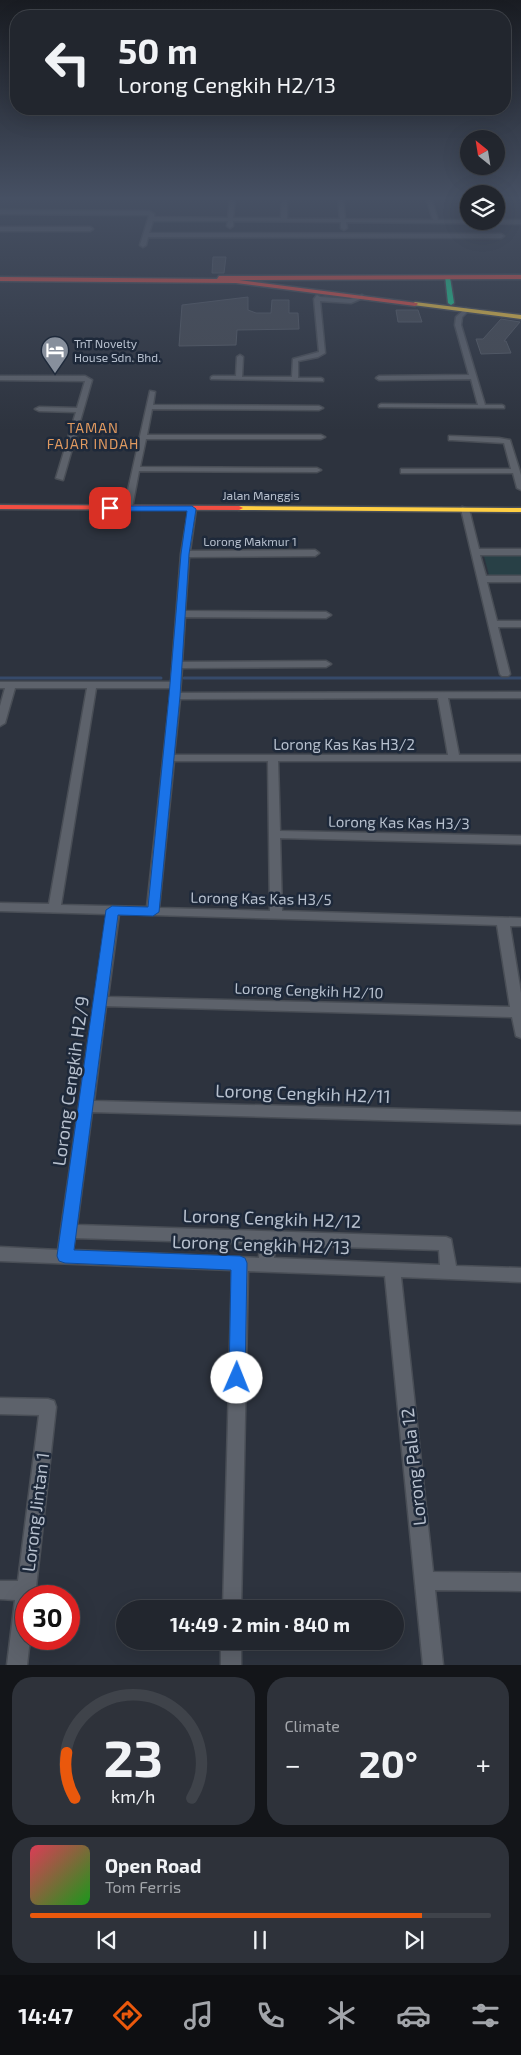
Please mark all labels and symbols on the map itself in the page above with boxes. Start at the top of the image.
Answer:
north arrow [460,130,505,175]
hotel icon: TnT Novelty House Sdn. Bhd. [40,335,70,374]
place label: TnT Novelty House Sdn. Bhd. [74,336,161,364]
district label: TAMAN FAJAR INDAH [47,419,139,452]
pin [89,487,131,529]
street label: Jalan Manggis [222,488,300,502]
street label: Lorong Makmur 1 [203,534,297,548]
street label: Lorong Kas Kas H3/2 [273,735,415,753]
street label: Lorong Kas Kas H3/3 [328,812,470,832]
street label: Lorong Kas Kas H3/5 [190,888,332,908]
street label: Lorong Cengkih H2/10 [234,978,384,1002]
street label: Lorong Cengkih H2/9 [47,995,93,1167]
street label: Lorong Cengkih H2/11 [215,1079,391,1107]
street label: Lorong Cengkih H2/12 [182,1204,362,1232]
street label: Lorong Cengkih H2/13 [172,1230,350,1258]
position arrow [210,1351,262,1403]
street label: Lorong Pala 12 [396,1407,430,1527]
street label: Lorong Jintan 1 [17,1451,53,1573]
speed limit sign: 30 [15,1585,80,1650]

